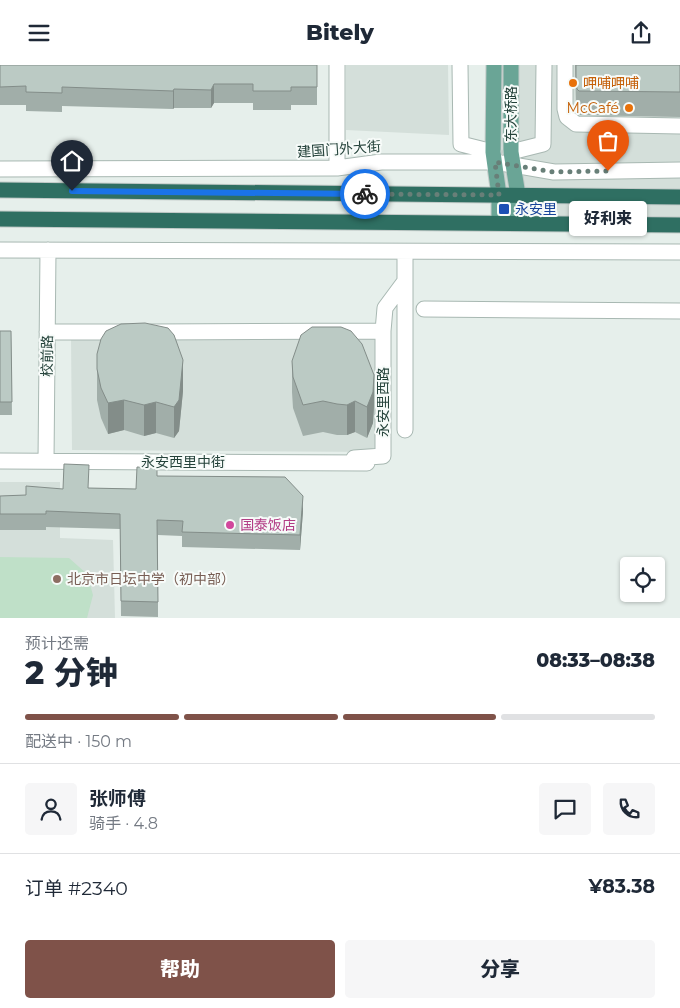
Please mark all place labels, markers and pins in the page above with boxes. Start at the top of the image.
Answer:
place label: 呷哺呷哺 [583,74,639,92]
marker: 呷哺呷哺 [567,77,579,89]
place label: McCafé [567,99,619,117]
marker: McCafé [623,102,635,114]
pin [587,120,629,171]
pin [51,140,93,191]
place label: 永安里 [515,200,557,218]
callout: 好利来 [569,201,647,236]
marker: 永安里 [497,202,511,216]
place label: 国泰饭店 [240,516,296,534]
marker: 国泰饭店 [224,519,236,531]
place label: 北京市日坛中学（初中部） [67,570,235,588]
marker: 北京市日坛中学（初中部） [51,573,63,585]

